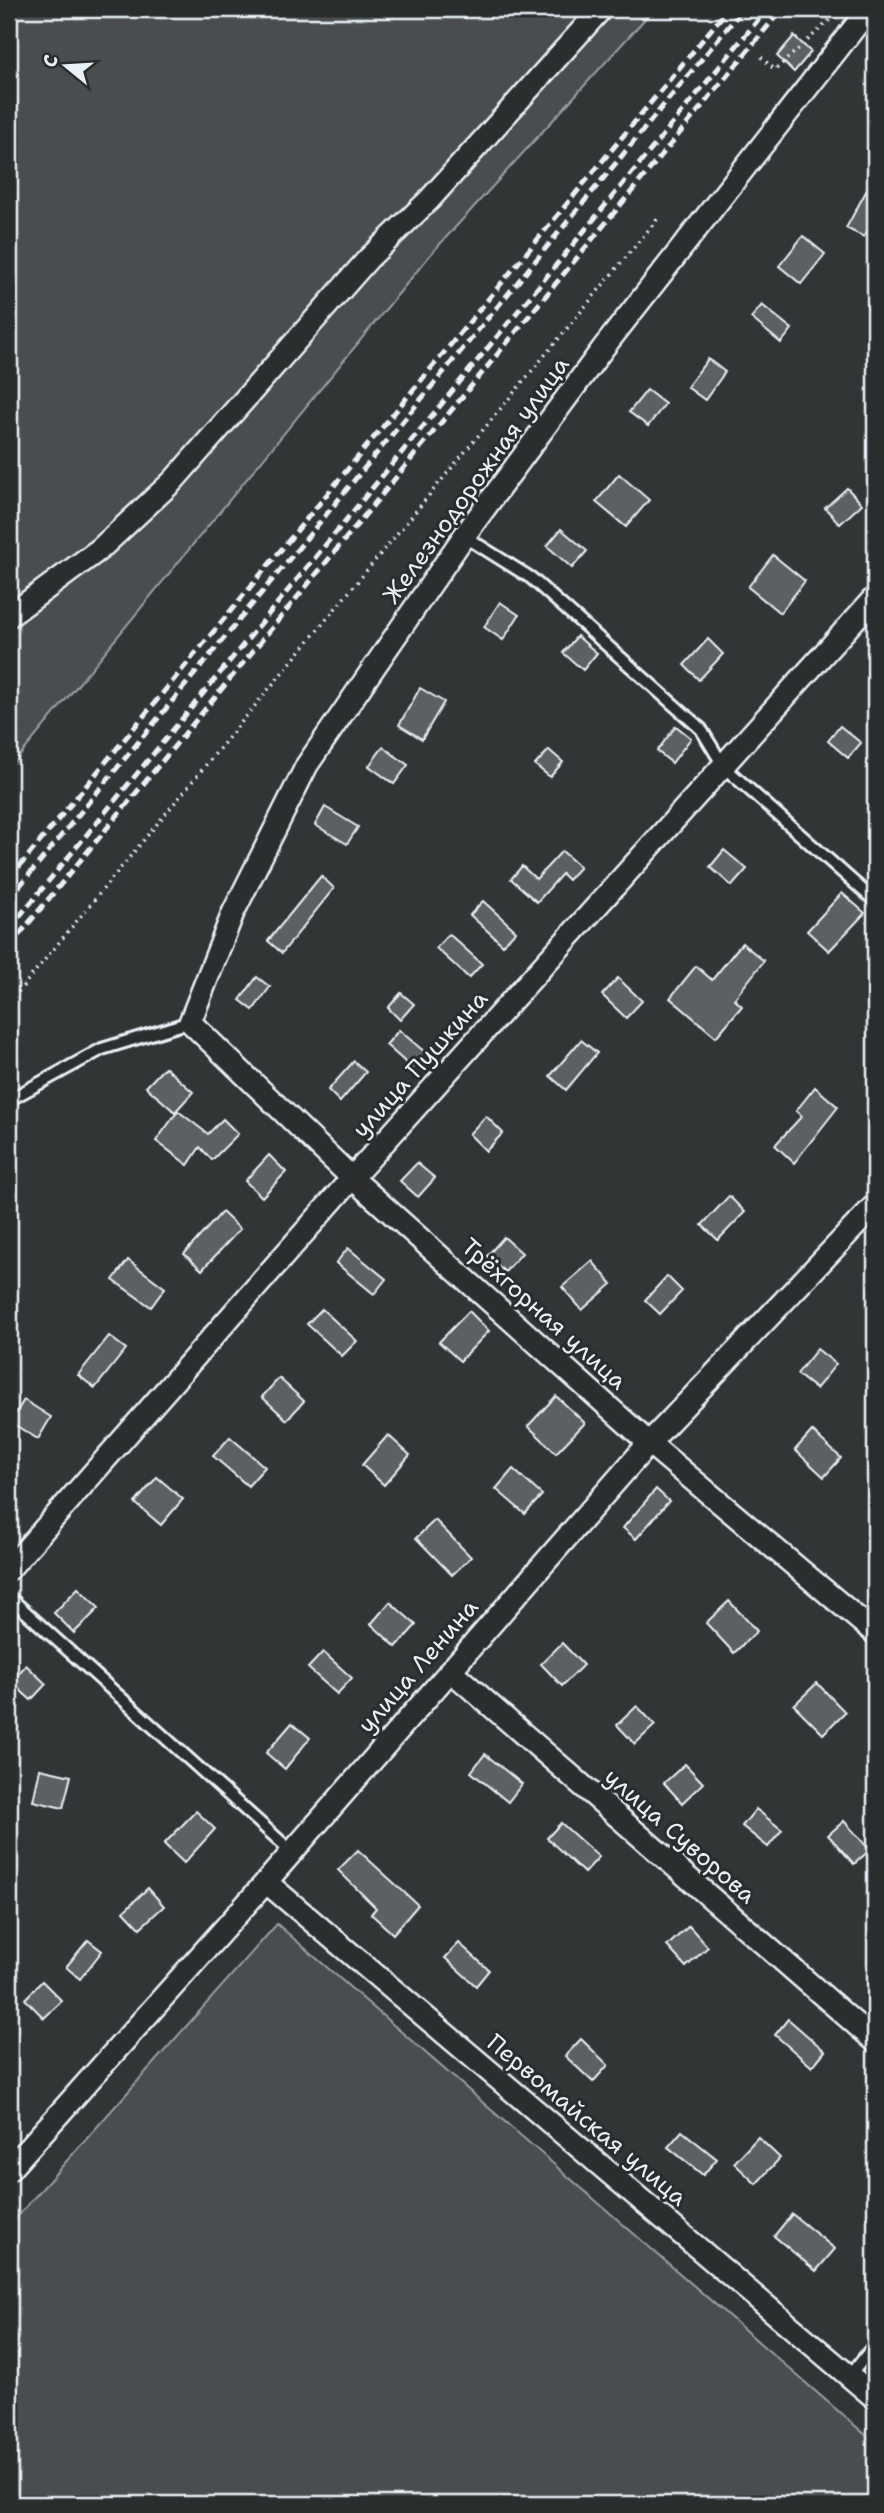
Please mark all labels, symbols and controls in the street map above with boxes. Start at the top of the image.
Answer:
north arrow [32,32,102,102]
text: С [37,51,64,70]
street label: Железнодорожная улица [375,350,577,610]
street label: улица Пушкина [345,983,495,1145]
street label: Трёхгорная улица [454,1231,634,1397]
street label: улица Ленина [351,1592,485,1740]
street label: улица Суворова [597,1761,763,1911]
street label: Первомайская улица [480,2027,694,2213]

